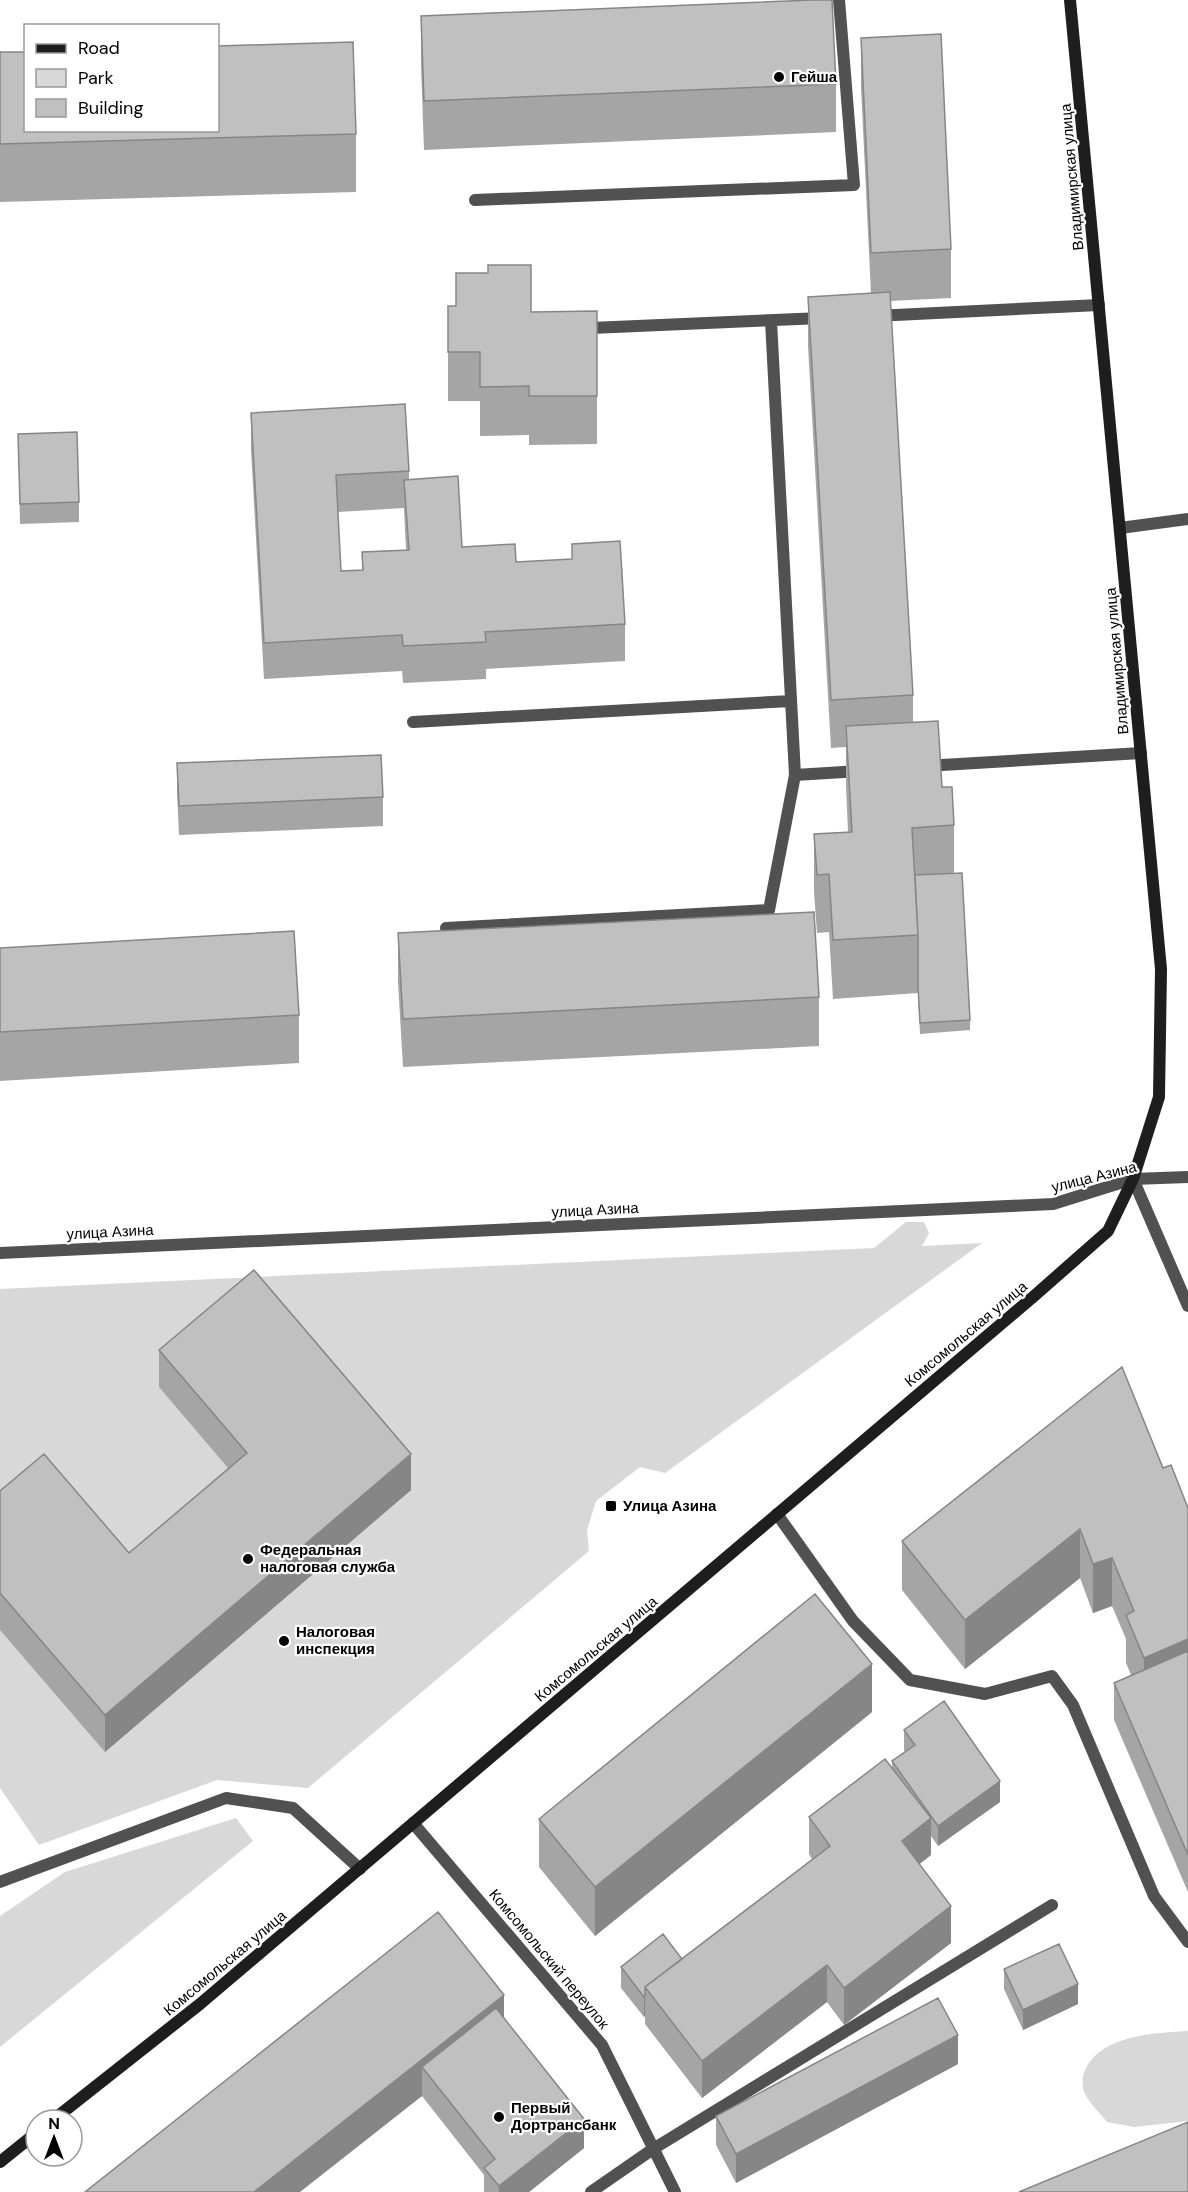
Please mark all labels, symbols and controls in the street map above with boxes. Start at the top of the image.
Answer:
legend [24,24,219,132]
text: Road [78,36,120,60]
text: Park [78,66,114,90]
place label: Гейша [791,67,838,87]
marker: Гейша [772,70,786,84]
text: Building [78,96,143,120]
street label: Владимирская улица [1056,102,1088,251]
street label: Владимирская улица [1101,586,1133,735]
street label: улица Азина [1049,1157,1139,1197]
street label: улица Азина [551,1198,640,1222]
street label: улица Азина [66,1220,155,1244]
street label: Комсомольская улица [900,1276,1032,1391]
place label: Улица Азина [623,1496,717,1516]
marker: Улица Азина [604,1499,618,1513]
place label: Федеральная налоговая служба [260,1540,396,1577]
marker: Федеральная налоговая служба [241,1552,255,1566]
street label: Комсомольская улица [530,1591,662,1706]
place label: Налоговая инспекция [296,1622,375,1659]
marker: Налоговая инспекция [277,1634,291,1648]
street label: Комсомольский переулок [484,1885,614,2034]
street label: Комсомольская улица [159,1905,291,2020]
place label: Первый Дортрансбанк [511,2098,617,2135]
north arrow [24,2108,84,2168]
marker: Первый Дортрансбанк [492,2110,506,2124]
text: N [48,2113,60,2134]

